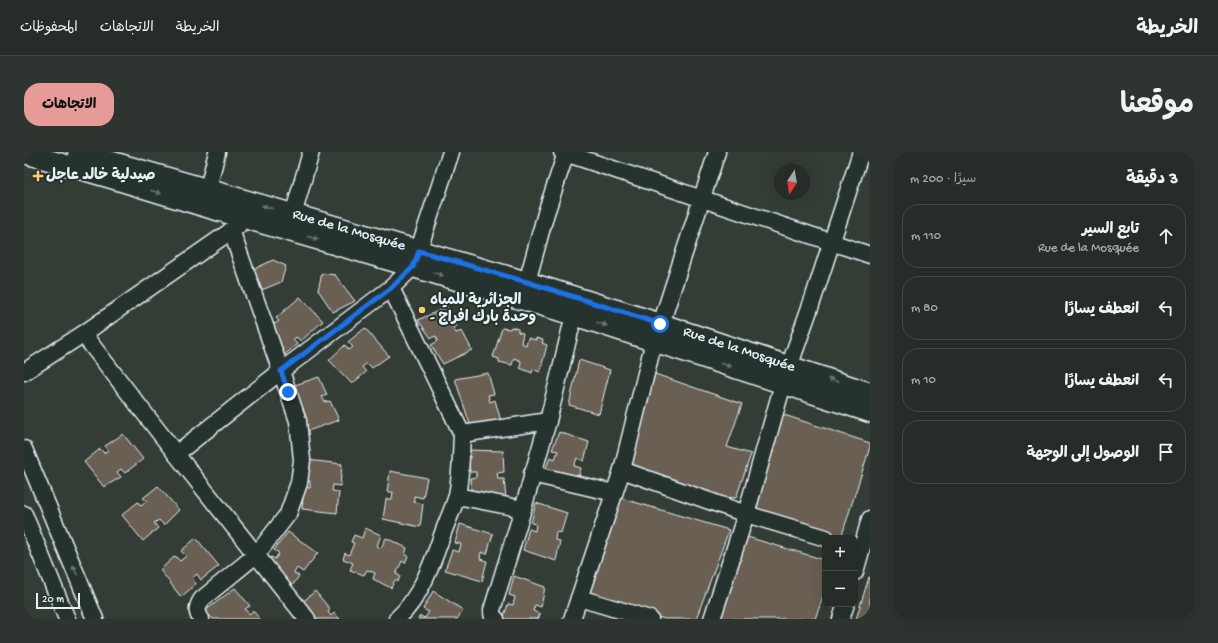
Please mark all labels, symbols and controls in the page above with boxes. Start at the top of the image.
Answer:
text: الخريطة [1136,18,1198,41]
text: المحفوظات [20,20,78,37]
text: الاتجاهات [100,20,154,37]
text: الخريطة [176,20,219,37]
button: الاتجاهات [24,83,114,126]
text: موقعنا [1120,90,1194,123]
north arrow [774,164,810,200]
place label: صيدلية خالد عاجل [46,166,156,185]
text: 3 دقيقة [1126,170,1178,190]
marker: صيدلية خالد عاجل [33,171,43,181]
text: سيرًا · 200 m [910,172,976,187]
one-way arrow [150,189,162,195]
one-way arrow [261,204,273,210]
street label: Rue de la Mosquée [290,206,408,255]
text: تابع السير [1082,221,1139,239]
icon: ahead [1155,225,1177,247]
text: 110 m [911,229,941,244]
one-way arrow [307,235,319,241]
text: Rue de la Mosquée [1038,241,1139,256]
one-way arrow [432,271,444,277]
place label: الجزائرية للمياه - وحدة بارك افراج [430,291,536,327]
icon: left [1155,297,1177,319]
text: 80 m [911,301,938,316]
text: انعطف يسارًا [1065,301,1139,319]
marker: الجزائرية للمياه - وحدة بارك افراج [417,305,427,315]
route start [651,315,669,333]
one-way arrow [597,321,609,327]
street label: Rue de la Mosquée [681,323,798,377]
one-way arrow [720,362,732,368]
icon: left [1155,369,1177,391]
text: 10 m [911,373,936,388]
text: انعطف يسارًا [1065,373,1139,391]
one-way arrow [827,377,839,383]
route end [279,383,297,401]
icon: arrive [1155,441,1177,463]
text: الوصول إلى الوجهة [1026,445,1139,463]
map controls [822,535,858,607]
button: + [822,535,858,571]
one-way arrow [72,565,78,576]
button: − [822,571,858,607]
scale bar [36,591,80,610]
text: 20 m [42,594,64,606]

